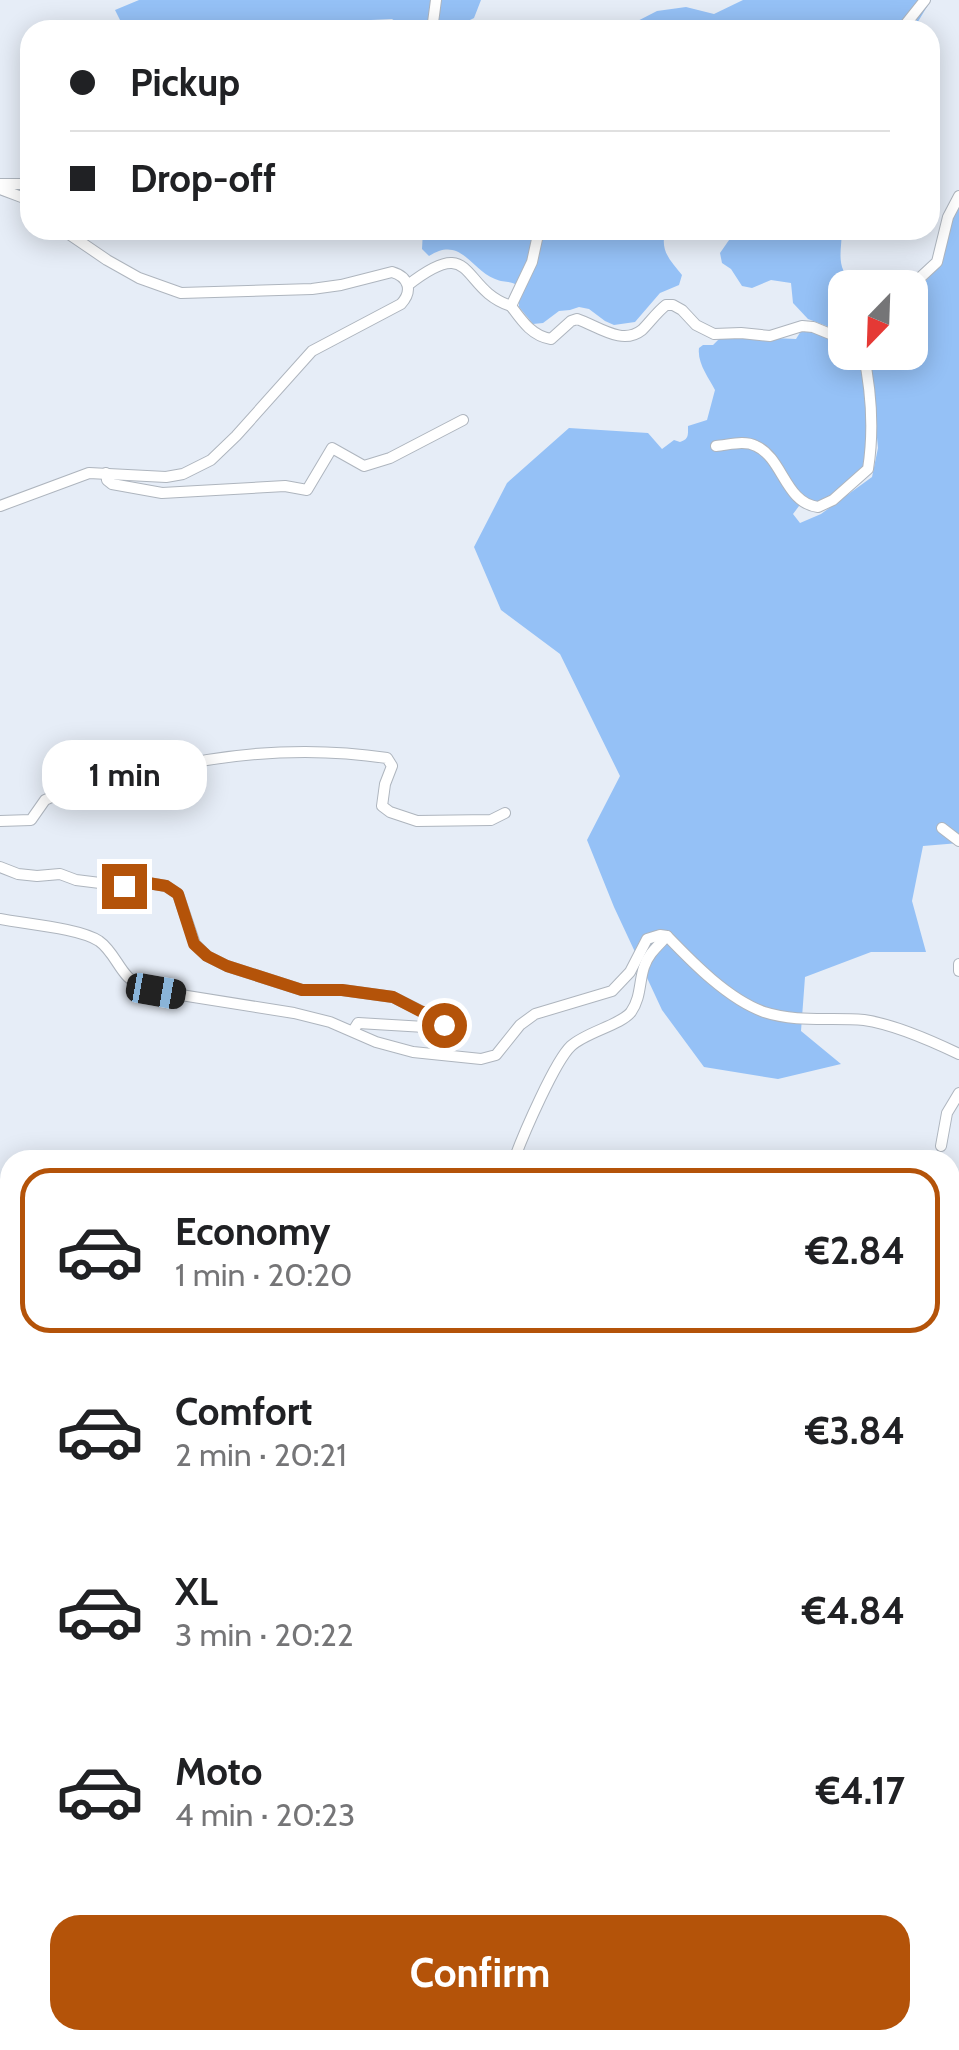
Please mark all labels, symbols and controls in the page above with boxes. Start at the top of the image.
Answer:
text: Pickup [130,59,240,106]
text: Drop-off [130,155,276,202]
north arrow [828,270,928,370]
map controls [828,270,928,370]
callout: 1 min [42,741,206,811]
text: 1 min [88,755,161,794]
route end [102,864,147,909]
car [124,971,188,1011]
route start [422,1003,467,1048]
icon: car [55,1206,145,1296]
text: Economy [175,1208,330,1255]
text: €2.84 [806,1227,905,1274]
text: 1 min · 20:20 [175,1255,352,1294]
icon: car [55,1386,145,1476]
text: Comfort [175,1388,312,1435]
text: €3.84 [805,1407,905,1454]
text: 2 min · 20:21 [175,1435,347,1474]
icon: car [55,1566,145,1656]
text: XL [175,1568,218,1615]
text: €4.84 [802,1587,905,1634]
text: 3 min · 20:22 [175,1615,354,1654]
icon: car [55,1746,145,1836]
text: Moto [175,1748,262,1795]
text: €4.17 [816,1767,905,1814]
text: 4 min · 20:23 [175,1795,355,1834]
button: Confirm [50,1915,910,2030]

